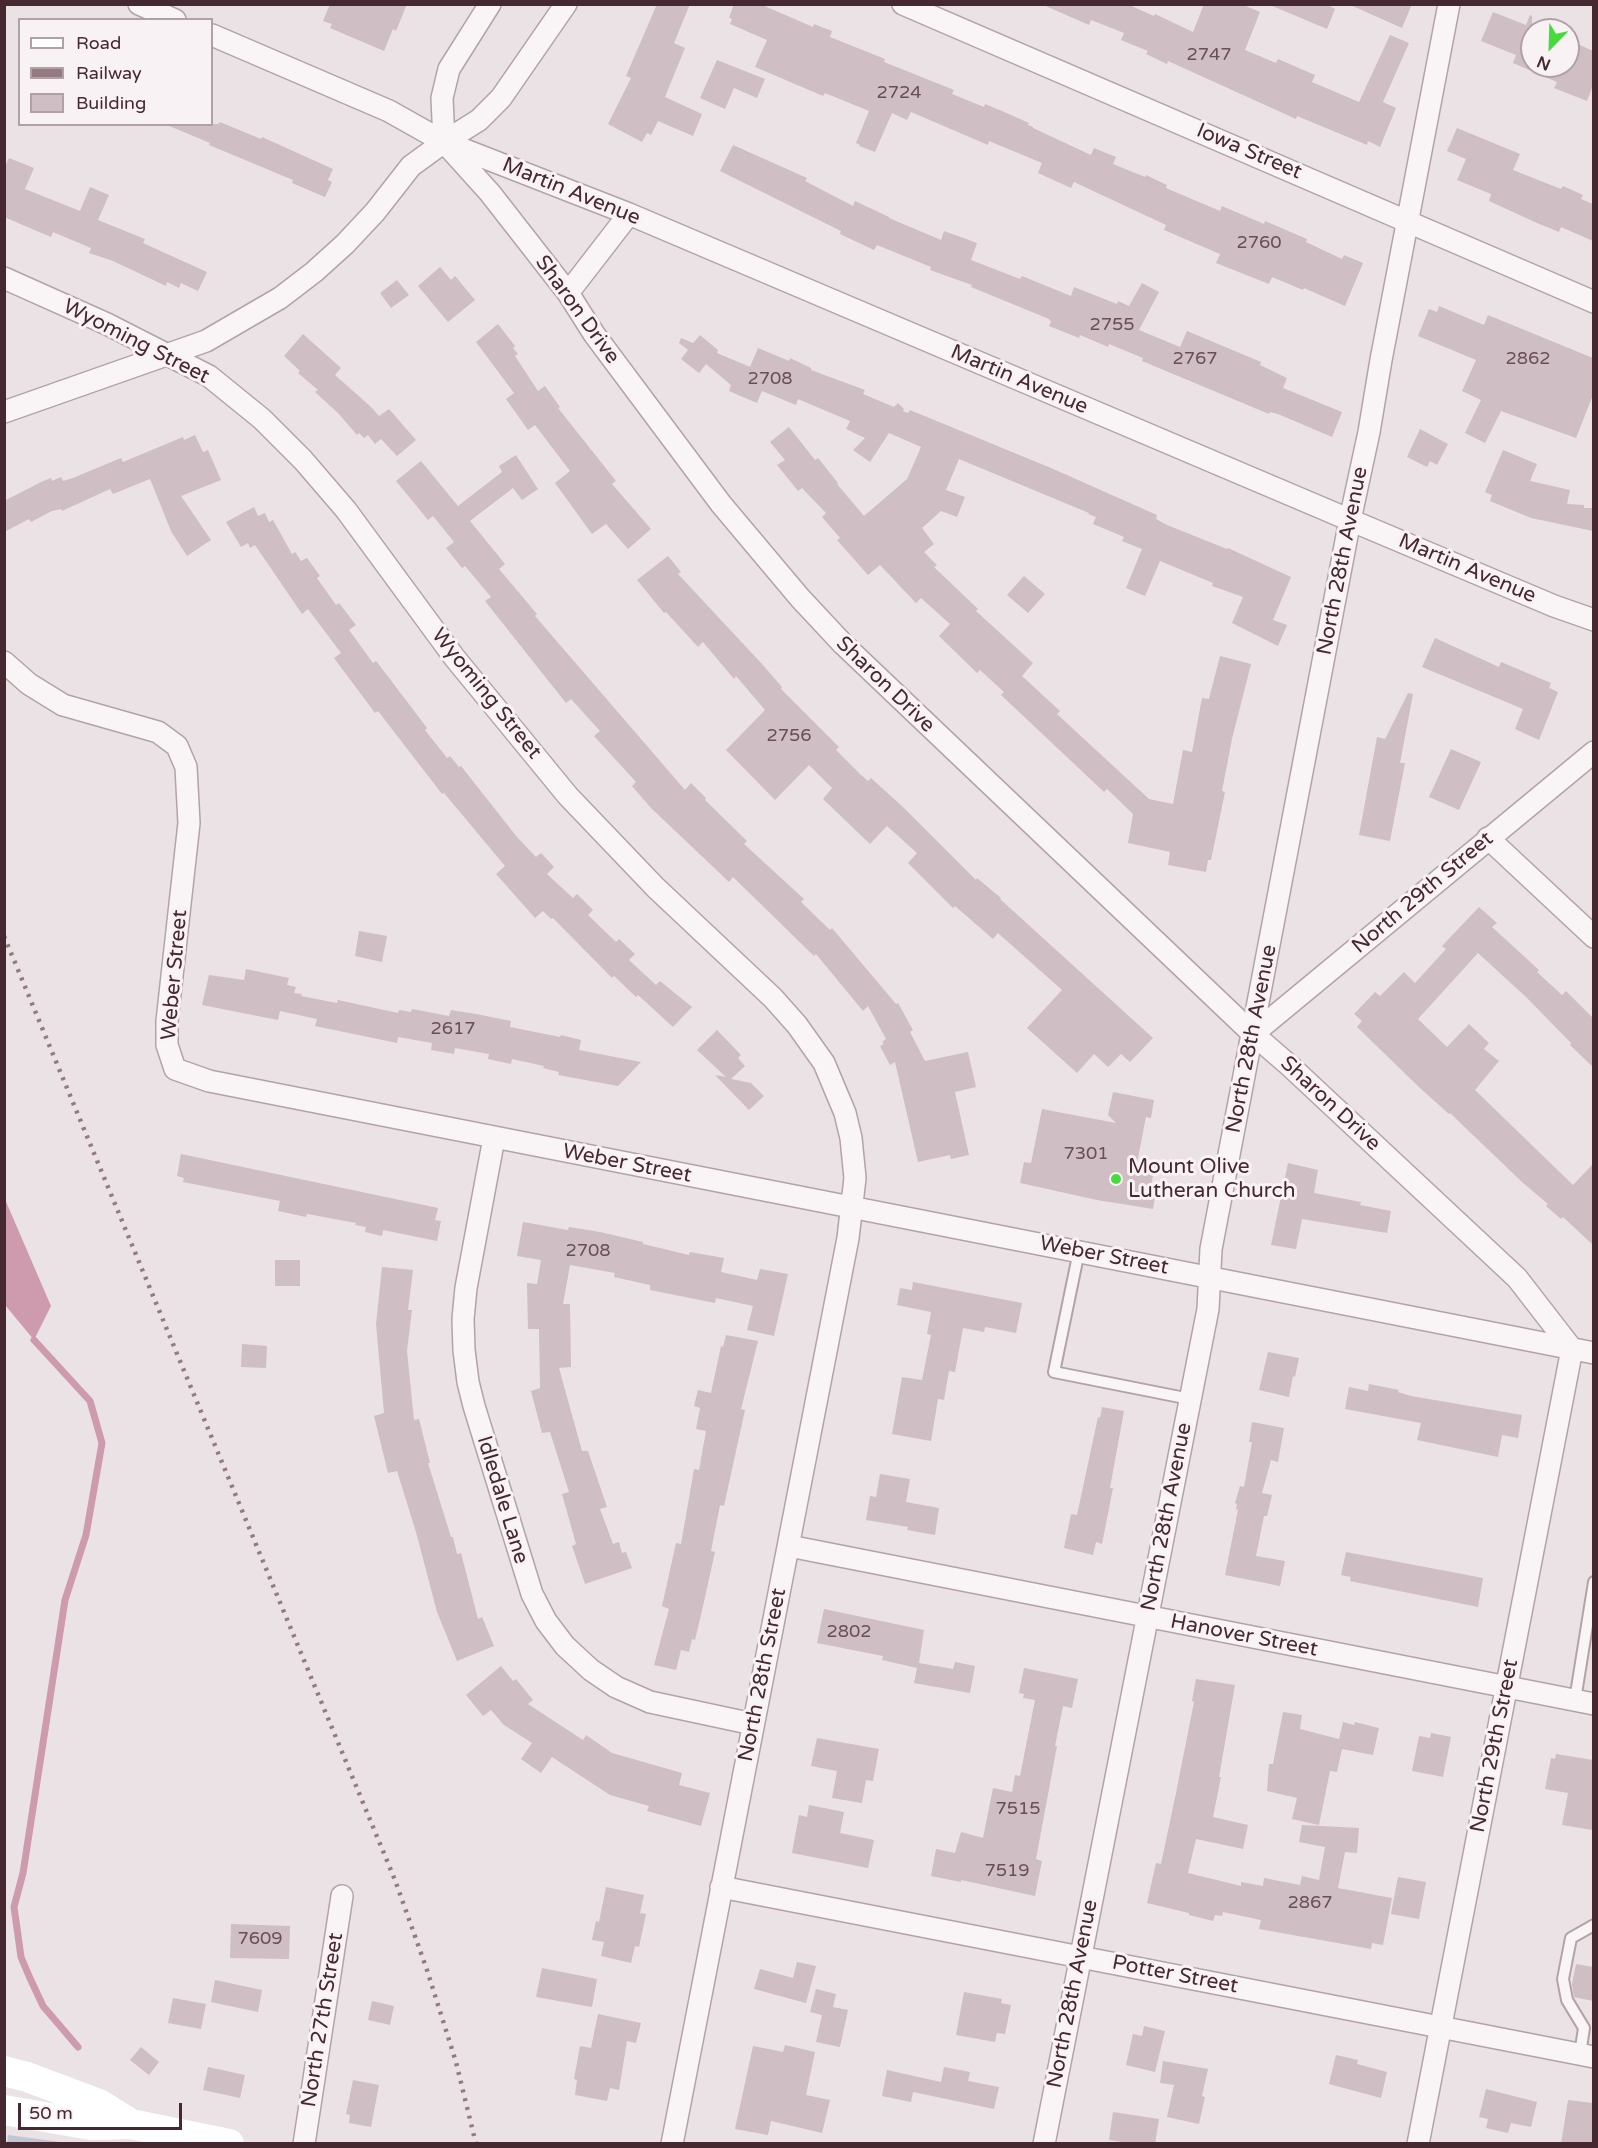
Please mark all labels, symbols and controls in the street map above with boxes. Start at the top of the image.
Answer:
legend [18,18,213,126]
north arrow [1520,18,1580,78]
text: Road [76,32,121,54]
house number: 2747 [1186,44,1232,66]
text: N [1534,51,1554,74]
text: Railway [76,62,142,84]
house number: 2724 [876,82,922,104]
text: Building [76,92,146,114]
street label: Iowa Street [1192,119,1306,185]
street label: Martin Avenue [498,153,644,231]
house number: 2760 [1236,232,1282,254]
street label: Sharon Drive [529,251,625,369]
street label: Wyoming Street [59,294,213,390]
house number: 2755 [1089,314,1135,336]
street label: Martin Avenue [947,340,1091,420]
house number: 2767 [1172,348,1218,370]
house number: 2862 [1505,348,1551,370]
house number: 2708 [747,368,793,390]
street label: North 28th Avenue [1312,465,1374,657]
street label: Martin Avenue [1395,529,1539,609]
street label: Wyoming Street [426,624,546,764]
street label: Sharon Drive [830,632,940,738]
house number: 2756 [766,725,812,747]
street label: North 29th Street [1347,827,1499,959]
street label: Weber Street [157,909,193,1041]
street label: North 28th Avenue [1221,943,1283,1135]
house number: 2617 [430,1018,476,1040]
street label: Sharon Drive [1275,1051,1385,1157]
street label: Weber Street [560,1139,694,1189]
house number: 7301 [1063,1143,1109,1165]
place label: Mount Olive Lutheran Church [1128,1154,1295,1204]
marker: Mount Olive Lutheran Church [1109,1172,1123,1186]
street label: Weber Street [1037,1231,1171,1281]
house number: 2708 [565,1240,611,1262]
street label: North 28th Avenue [1136,1421,1198,1613]
street label: Idledale Lane [471,1433,533,1567]
street label: North 28th Street [734,1586,792,1764]
street label: Hanover Street [1168,1609,1320,1663]
house number: 2802 [826,1621,872,1643]
street label: North 29th Street [1466,1657,1524,1835]
house number: 7515 [995,1798,1041,1820]
house number: 7519 [984,1860,1030,1882]
house number: 2867 [1287,1892,1333,1914]
street label: North 28th Avenue [1042,1898,1104,2090]
house number: 7609 [237,1928,283,1950]
street label: North 27th Street [297,1931,349,2109]
street label: Potter Street [1110,1950,1240,2000]
scale bar [21,2091,184,2129]
text: 50 m [29,2102,73,2124]

